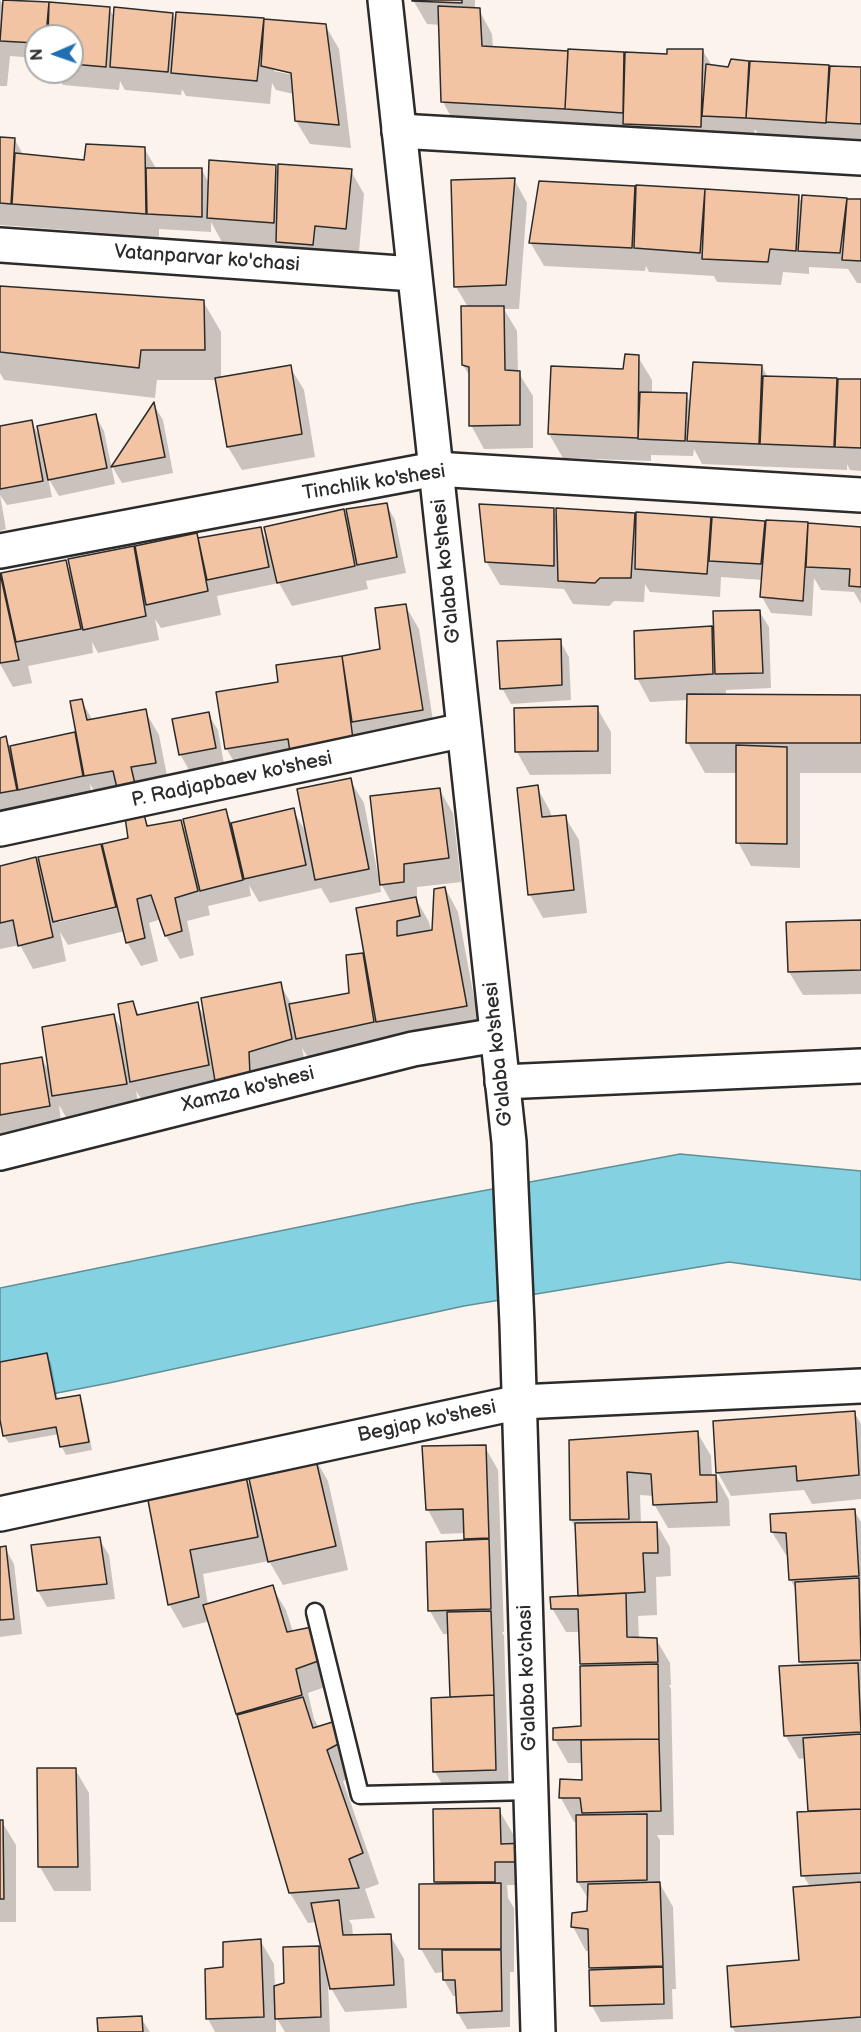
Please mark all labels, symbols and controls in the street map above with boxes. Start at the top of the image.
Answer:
north arrow [24,24,84,84]
text: N [28,48,47,61]
street label: Vatanparvar ko'chasi [113,241,301,277]
street label: Tinchlik ko'shesi [301,460,447,506]
street label: G'alaba ko'shesi [427,498,467,644]
street label: P. Radjapbaev ko'shesi [129,747,335,813]
street label: G'alaba ko'shesi [479,981,519,1127]
street label: Xamza ko'shesi [179,1062,317,1118]
street label: Begjap ko'shesi [355,1396,499,1448]
street label: G'alaba ko'chasi [513,1604,543,1752]

